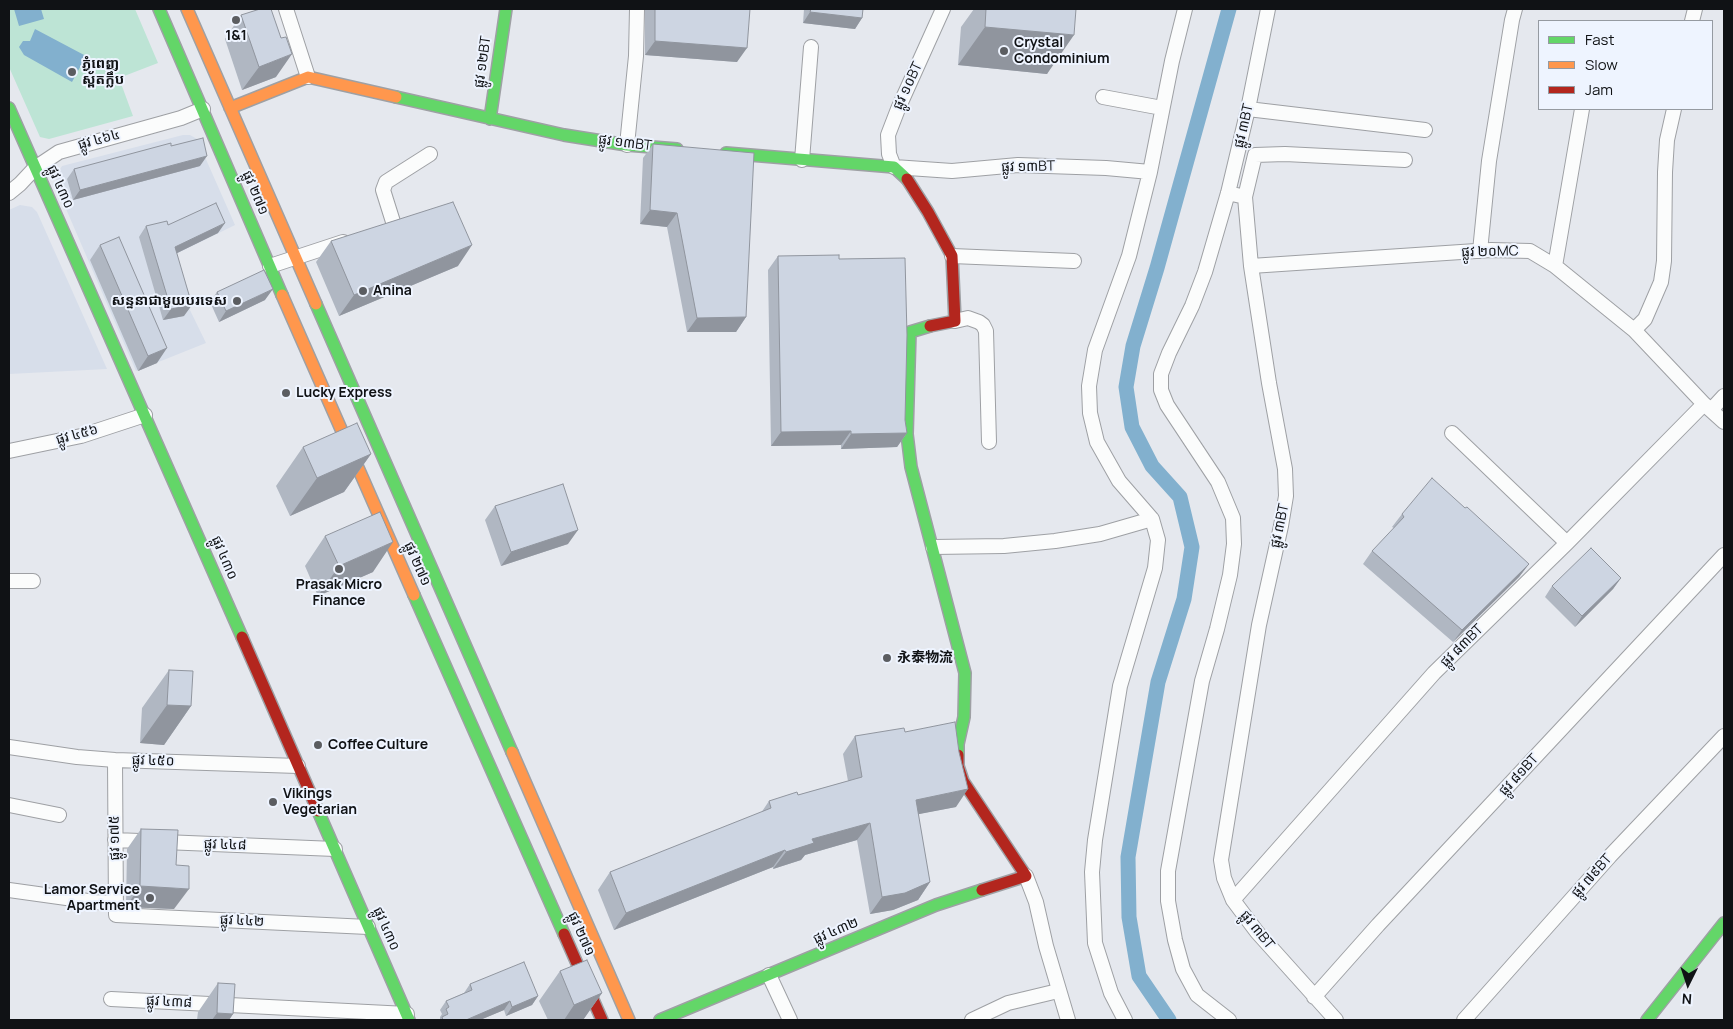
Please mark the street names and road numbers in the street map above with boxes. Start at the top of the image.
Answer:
street label: ផ្លូវ ១២BT [471,35,495,89]
street label: ផ្លូវ ១០BT [890,59,926,113]
street label: ផ្លូវ ៣BT [1231,102,1257,150]
street label: ផ្លូវ ៤៦៤ [76,126,122,154]
street label: ផ្លូវ ១៣BT [597,131,653,155]
street label: ផ្លូវ ១៣BT [1001,158,1055,176]
street label: ផ្លូវ ៤៣០ [43,163,77,211]
street label: ផ្លូវ ២៧១ [238,168,272,218]
street label: ផ្លូវ ២០MC [1461,243,1519,261]
street label: ផ្លូវ ៤៥៦ [54,421,100,449]
street label: ផ្លូវ ៣BT [1267,502,1293,550]
street label: ផ្លូវ ៤៣០ [207,534,241,582]
street label: ផ្លូវ ២៧១ [400,539,434,589]
street label: ផ្លូវ ៨៣BT [1437,621,1487,671]
street label: ផ្លូវ ៨១BT [1496,751,1542,799]
street label: ផ្លូវ ៤៥០ [131,752,175,770]
street label: ផ្លូវ ១៧៥ [106,815,124,861]
street label: ផ្លូវ ៤៤៨ [203,836,247,854]
street label: ផ្លូវ ៧៩BT [1568,851,1616,901]
street label: ផ្លូវ ៤៣០ [369,905,403,953]
street label: ផ្លូវ ៣BT [1236,907,1278,953]
street label: ផ្លូវ ២៧១ [564,909,598,959]
street label: ផ្លូវ ៤៤២ [219,911,265,931]
street label: ផ្លូវ ៤៣២ [811,914,861,948]
street label: ផ្លូវ ៤៣៨ [146,992,192,1012]

